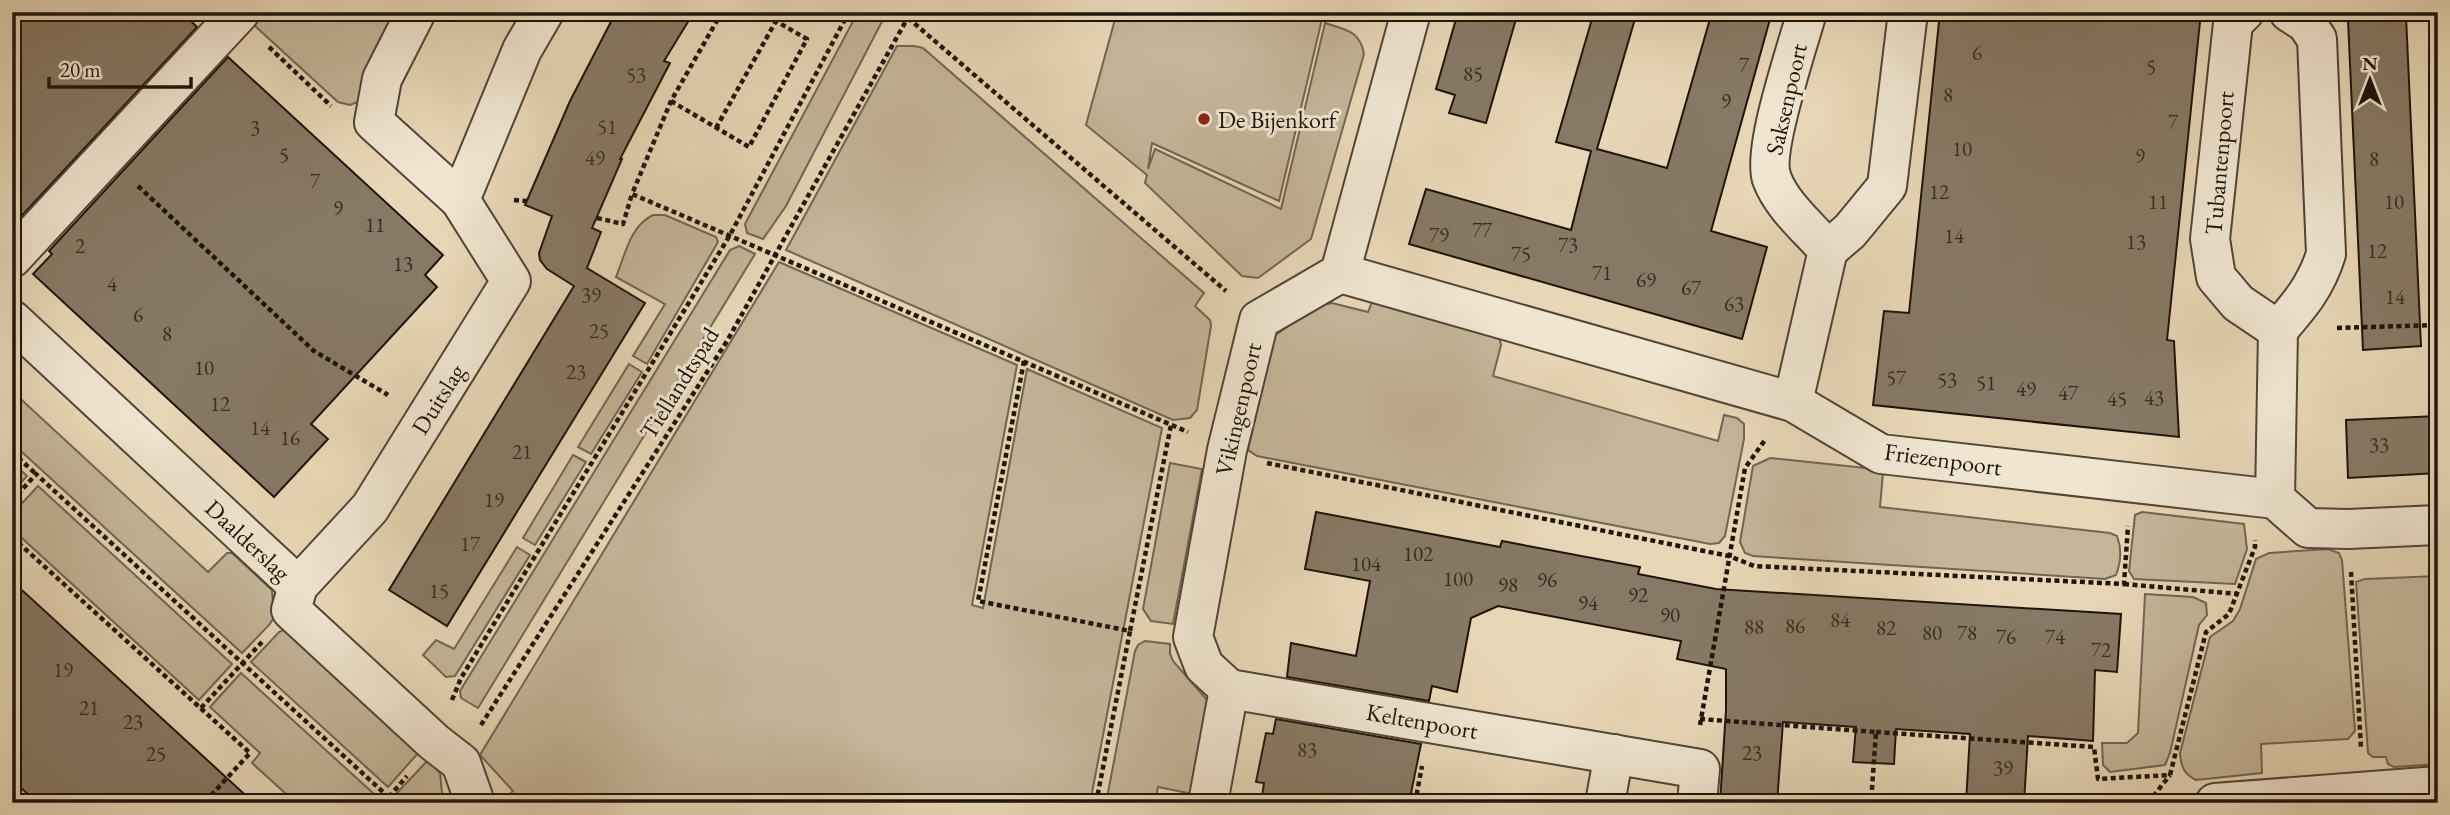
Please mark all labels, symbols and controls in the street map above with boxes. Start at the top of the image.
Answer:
house number: 6 [1972,39,1982,66]
street label: Saksenpoort [1758,40,1814,158]
scale bar [49,46,191,90]
north arrow [2334,46,2404,116]
house number: 7 [1739,51,1750,78]
text: N [2362,51,2378,76]
house number: 5 [2146,53,2156,80]
text: 20 m [60,56,101,83]
house number: 85 [1463,60,1483,87]
house number: 53 [626,61,646,88]
house number: 8 [1943,81,1953,108]
house number: 9 [1721,87,1731,114]
street label: Tubantenpoort [2197,89,2241,236]
place label: De Bijenkorf [1218,104,1340,135]
house number: 7 [2168,108,2179,135]
marker: De Bijenkorf [1196,111,1212,127]
house number: 51 [597,113,617,140]
house number: 3 [250,114,260,141]
house number: 10 [1952,135,1972,162]
house number: 5 [279,141,289,168]
house number: 9 [2135,142,2145,169]
house number: 49 [585,144,605,171]
house number: 8 [2369,145,2379,172]
house number: 7 [310,167,321,194]
house number: 12 [1929,178,1949,205]
house number: 11 [2148,188,2168,215]
house number: 10 [2384,188,2404,215]
house number: 9 [333,194,343,221]
house number: 11 [365,211,385,238]
house number: 77 [1472,216,1493,243]
house number: 79 [1429,221,1449,248]
house number: 14 [1944,222,1965,249]
house number: 13 [2126,228,2146,255]
house number: 73 [1558,231,1578,258]
house number: 2 [75,232,85,259]
house number: 12 [2367,237,2387,264]
house number: 75 [1511,240,1531,267]
house number: 13 [393,250,413,277]
house number: 71 [1592,259,1612,286]
house number: 69 [1636,266,1656,293]
house number: 4 [107,270,118,297]
house number: 67 [1681,274,1702,301]
house number: 39 [581,281,601,308]
house number: 14 [2385,283,2406,310]
house number: 63 [1724,290,1744,317]
house number: 6 [133,301,143,328]
house number: 25 [589,317,609,344]
house number: 8 [162,320,172,347]
street label: Tiellandtspad [632,321,726,445]
street label: Vikingenpoort [1208,339,1268,479]
house number: 10 [194,354,214,381]
street label: Duitslag [404,357,472,440]
house number: 23 [566,358,586,385]
house number: 57 [1886,364,1907,391]
house number: 53 [1937,366,1957,393]
house number: 51 [1976,369,1996,396]
house number: 49 [2016,375,2036,402]
house number: 47 [2058,379,2079,406]
house number: 43 [2144,384,2164,411]
house number: 45 [2107,385,2127,412]
house number: 12 [210,390,230,417]
house number: 14 [250,414,271,441]
house number: 16 [280,424,300,451]
house number: 33 [2369,431,2389,458]
street label: Friezenpoort [1882,435,2004,483]
house number: 21 [512,438,532,465]
house number: 19 [484,486,504,513]
street label: Daalderslag [199,492,298,588]
house number: 17 [460,530,481,557]
house number: 102 [1403,540,1433,567]
house number: 104 [1351,550,1382,577]
house number: 100 [1443,565,1473,592]
house number: 96 [1537,566,1557,593]
house number: 98 [1498,571,1518,598]
house number: 15 [429,577,449,604]
house number: 92 [1628,581,1648,608]
house number: 94 [1578,589,1599,616]
house number: 90 [1660,601,1680,628]
house number: 84 [1830,606,1851,633]
house number: 86 [1785,612,1805,639]
house number: 88 [1744,613,1764,640]
house number: 82 [1876,614,1896,641]
house number: 80 [1922,619,1942,646]
house number: 78 [1957,619,1977,646]
house number: 76 [1996,623,2016,650]
house number: 74 [2045,623,2066,650]
house number: 72 [2091,636,2111,663]
house number: 19 [53,656,73,683]
house number: 21 [79,694,99,721]
street label: Keltenpoort [1364,696,1481,746]
house number: 23 [123,708,143,735]
house number: 83 [1297,736,1317,763]
house number: 23 [1742,739,1762,766]
house number: 25 [146,740,166,767]
house number: 39 [1993,754,2013,781]

